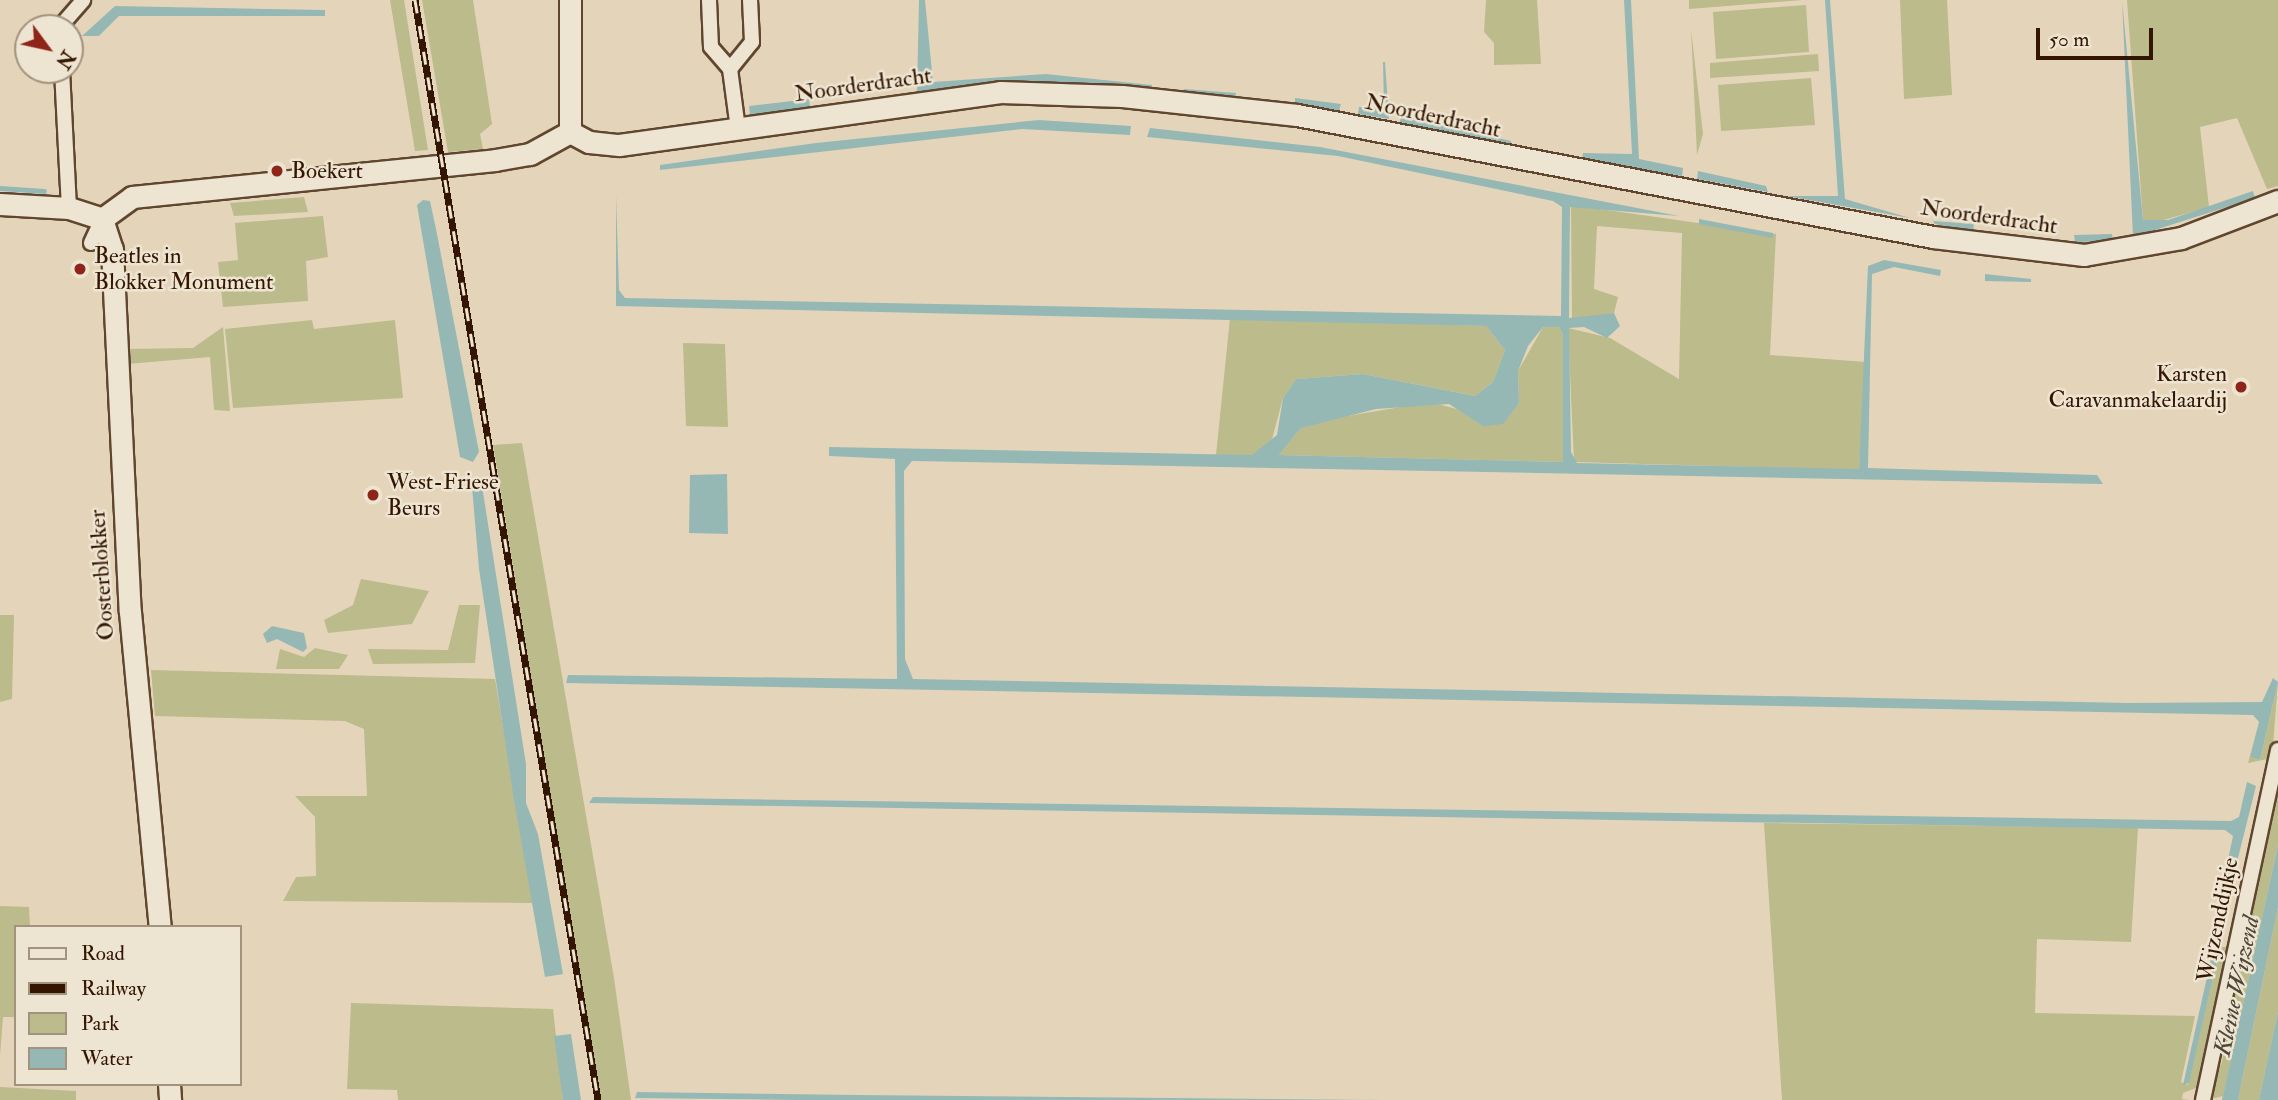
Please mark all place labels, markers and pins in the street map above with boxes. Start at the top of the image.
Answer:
place label: Boekert [291,157,363,185]
marker: Boekert [269,163,285,179]
place label: Beatles in Blokker Monument [94,242,273,296]
marker: Beatles in Blokker Monument [72,261,88,277]
place label: Karsten Caravanmakelaardij [2048,360,2227,414]
marker: Karsten Caravanmakelaardij [2233,379,2249,395]
place label: West-Friese Beurs [387,468,499,522]
marker: West-Friese Beurs [365,487,381,503]

